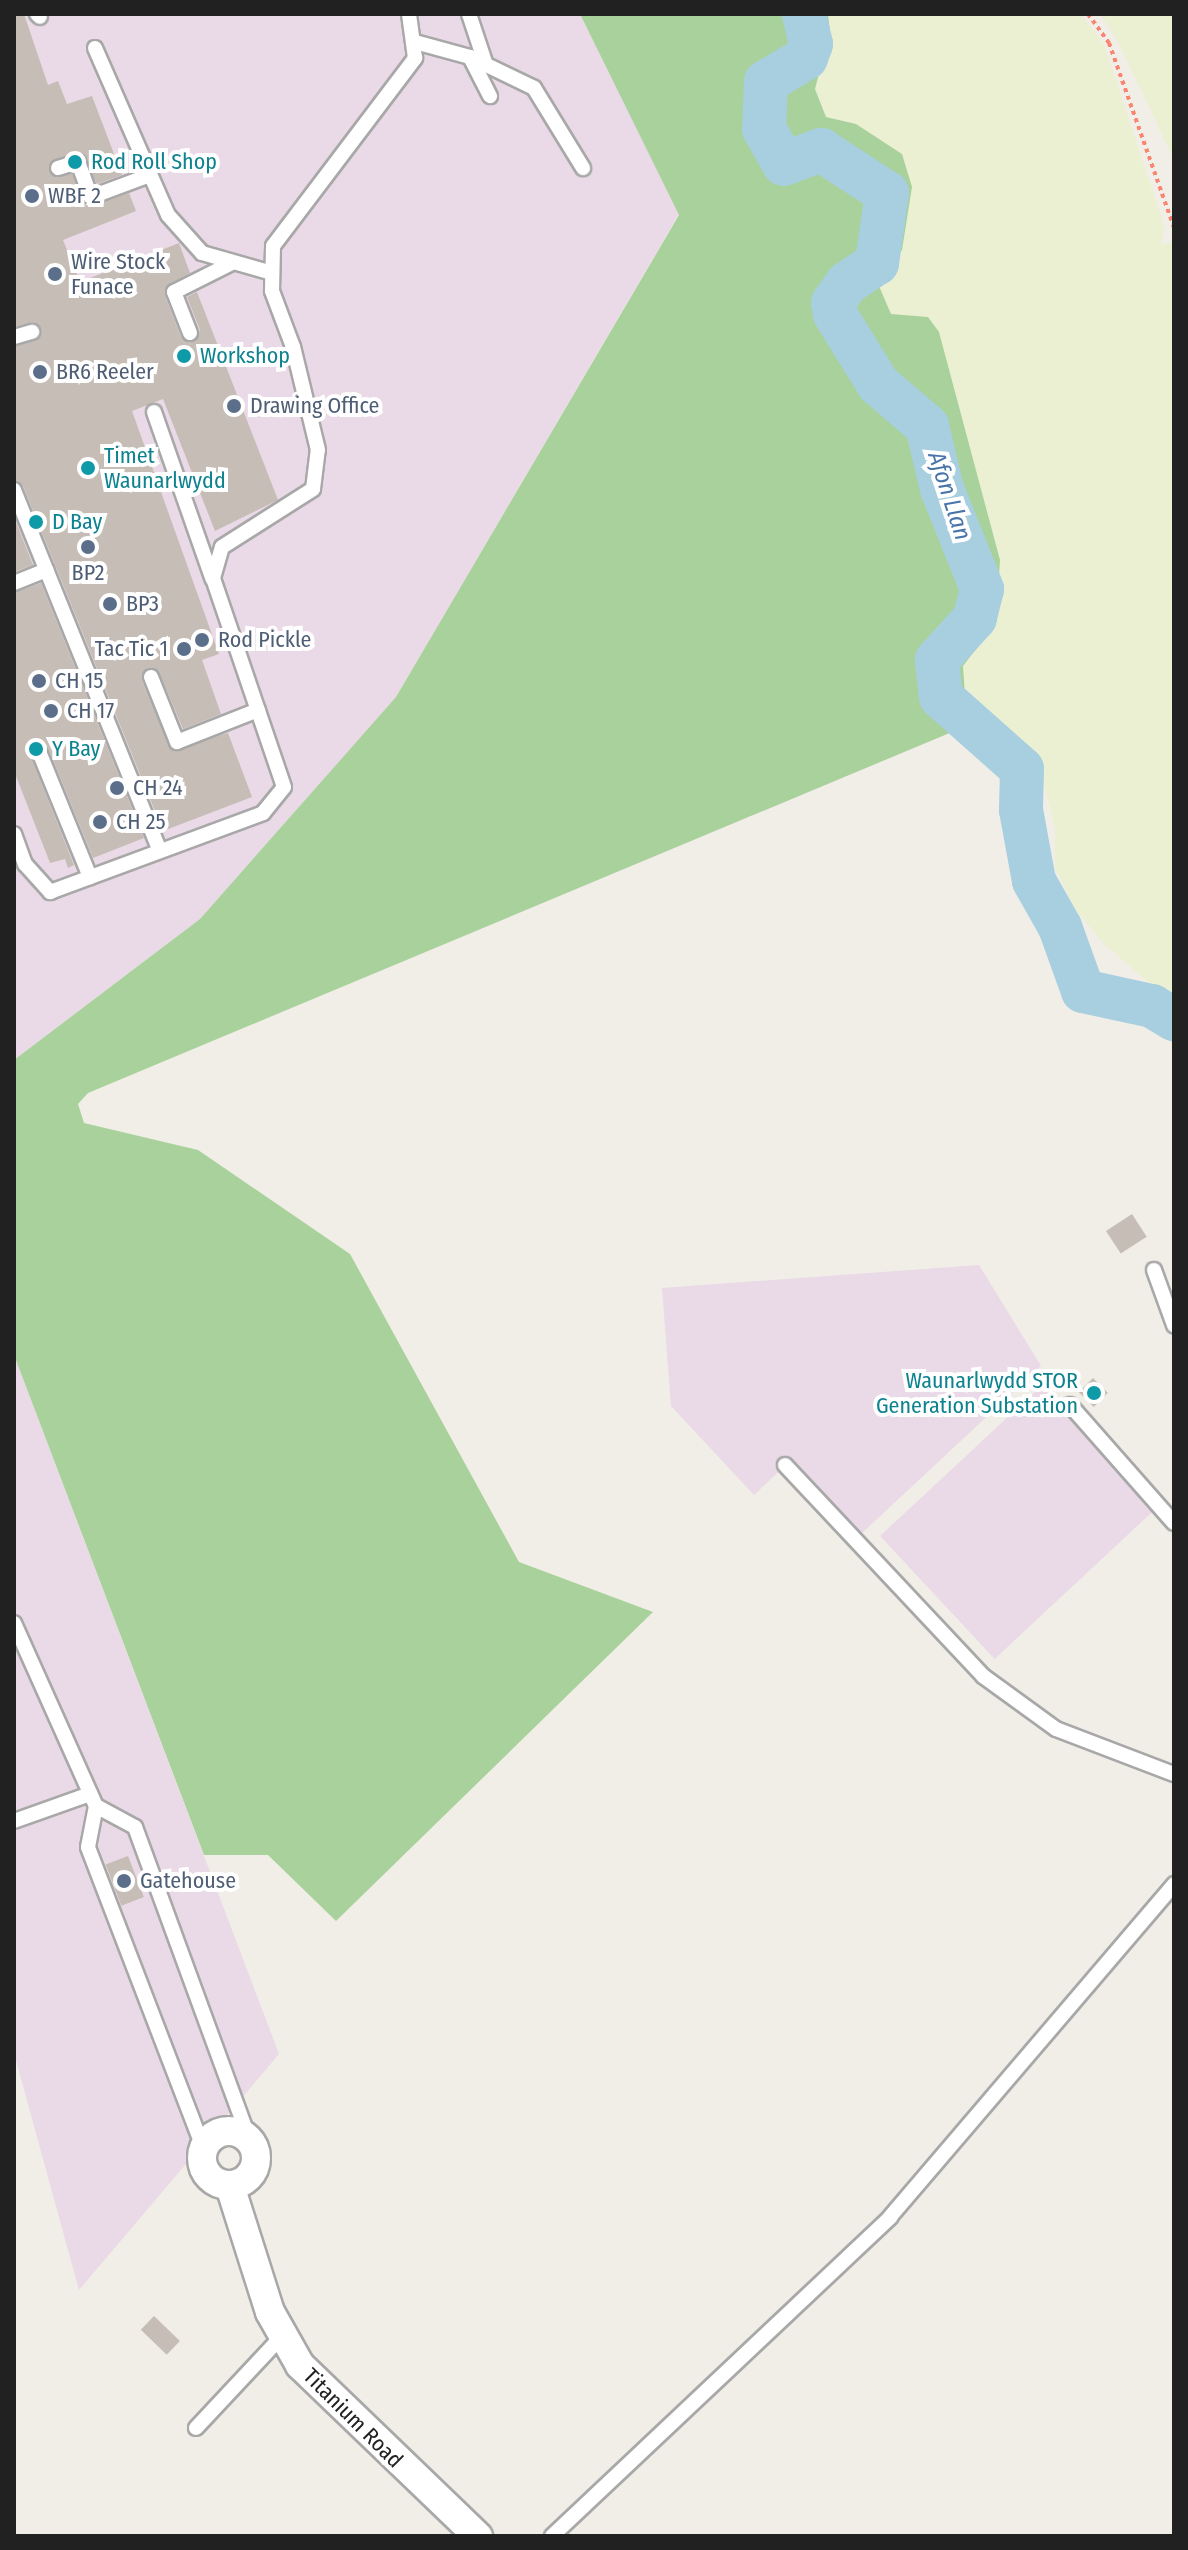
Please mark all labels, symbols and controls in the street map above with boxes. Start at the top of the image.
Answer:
place label: Rod Roll Shop [91,149,217,175]
marker: Rod Roll Shop [66,153,84,171]
place label: WBF 2 [48,183,101,209]
marker: WBF 2 [23,187,41,205]
place label: Wire Stock Funace [71,248,165,300]
marker: Wire Stock Funace [46,265,64,283]
place label: Workshop [200,343,290,369]
marker: Workshop [175,347,193,365]
place label: BR6 Reeler [56,359,154,385]
marker: BR6 Reeler [31,363,49,381]
place label: Drawing Office [250,393,379,419]
marker: Drawing Office [225,397,243,415]
place label: Timet Waunarlwydd [104,442,226,494]
water label: Afon Llan [921,448,977,544]
marker: Timet Waunarlwydd [79,459,97,477]
place label: D Bay [52,509,102,535]
marker: D Bay [27,513,45,531]
marker: BP2 [79,538,97,556]
place label: BP2 [72,560,104,586]
place label: BP3 [126,591,159,617]
marker: BP3 [101,595,119,613]
place label: Rod Pickle [218,627,311,653]
marker: Rod Pickle [193,631,211,649]
place label: Tac Tic 1 [95,636,168,662]
marker: Tac Tic 1 [175,640,193,658]
place label: CH 15 [55,668,103,694]
marker: CH 15 [30,672,48,690]
place label: CH 17 [67,698,114,724]
marker: CH 17 [42,702,60,720]
place label: Y Bay [52,736,100,762]
marker: Y Bay [27,740,45,758]
place label: CH 24 [133,775,183,801]
marker: CH 24 [108,779,126,797]
place label: CH 25 [116,809,165,835]
marker: CH 25 [91,813,109,831]
place label: Waunarlwydd STOR Generation Substation [876,1367,1078,1418]
marker: Waunarlwydd STOR Generation Substation [1085,1384,1103,1402]
place label: Gatehouse [140,1868,236,1894]
marker: Gatehouse [115,1872,133,1890]
street label: Titanium Road [298,2363,408,2473]

